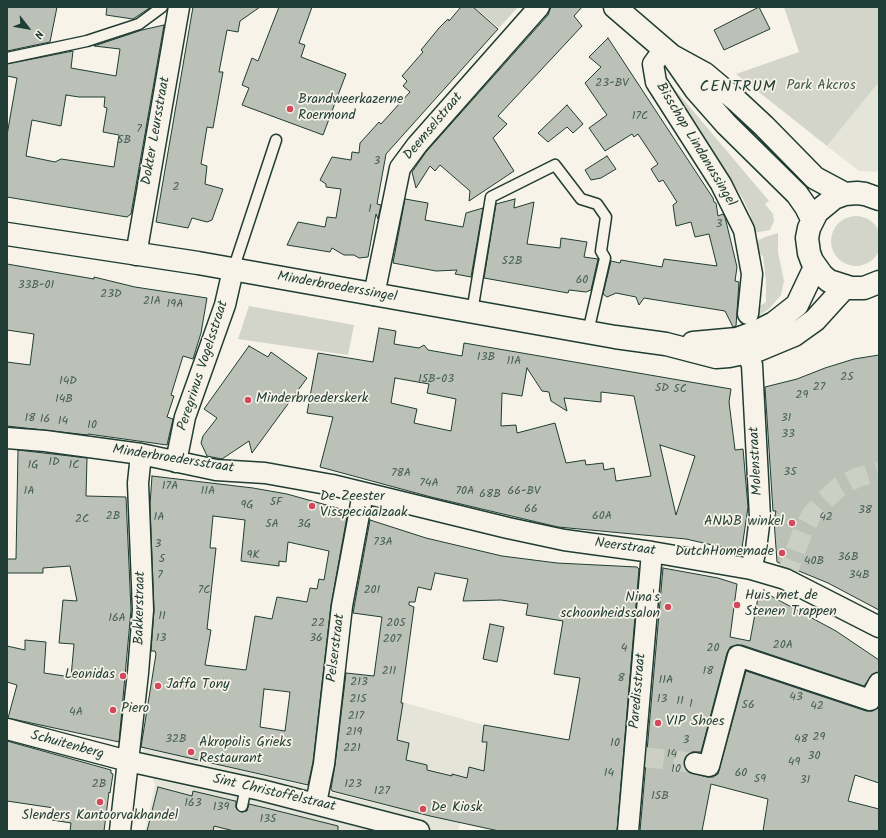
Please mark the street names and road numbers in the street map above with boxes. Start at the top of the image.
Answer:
street label: Dokter Leursstraat [139,76,175,186]
street label: Bisschop Lindanussingel [651,80,739,210]
street label: Deemselstraat [401,90,467,164]
street label: Minderbroederssingel [276,269,398,307]
street label: Peregrinus Vogelsstraat [175,299,233,433]
street label: Molenstraat [747,426,767,496]
street label: Minderbroedersstraat [111,442,235,478]
street label: Neerstraat [593,535,657,561]
street label: Bakkerstraat [132,571,150,645]
street label: Pelserstraat [324,613,350,683]
street label: Paredisstraat [627,652,651,730]
street label: Schuitenberg [28,728,106,764]
street label: Sint Christoffelstraat [211,772,337,816]

